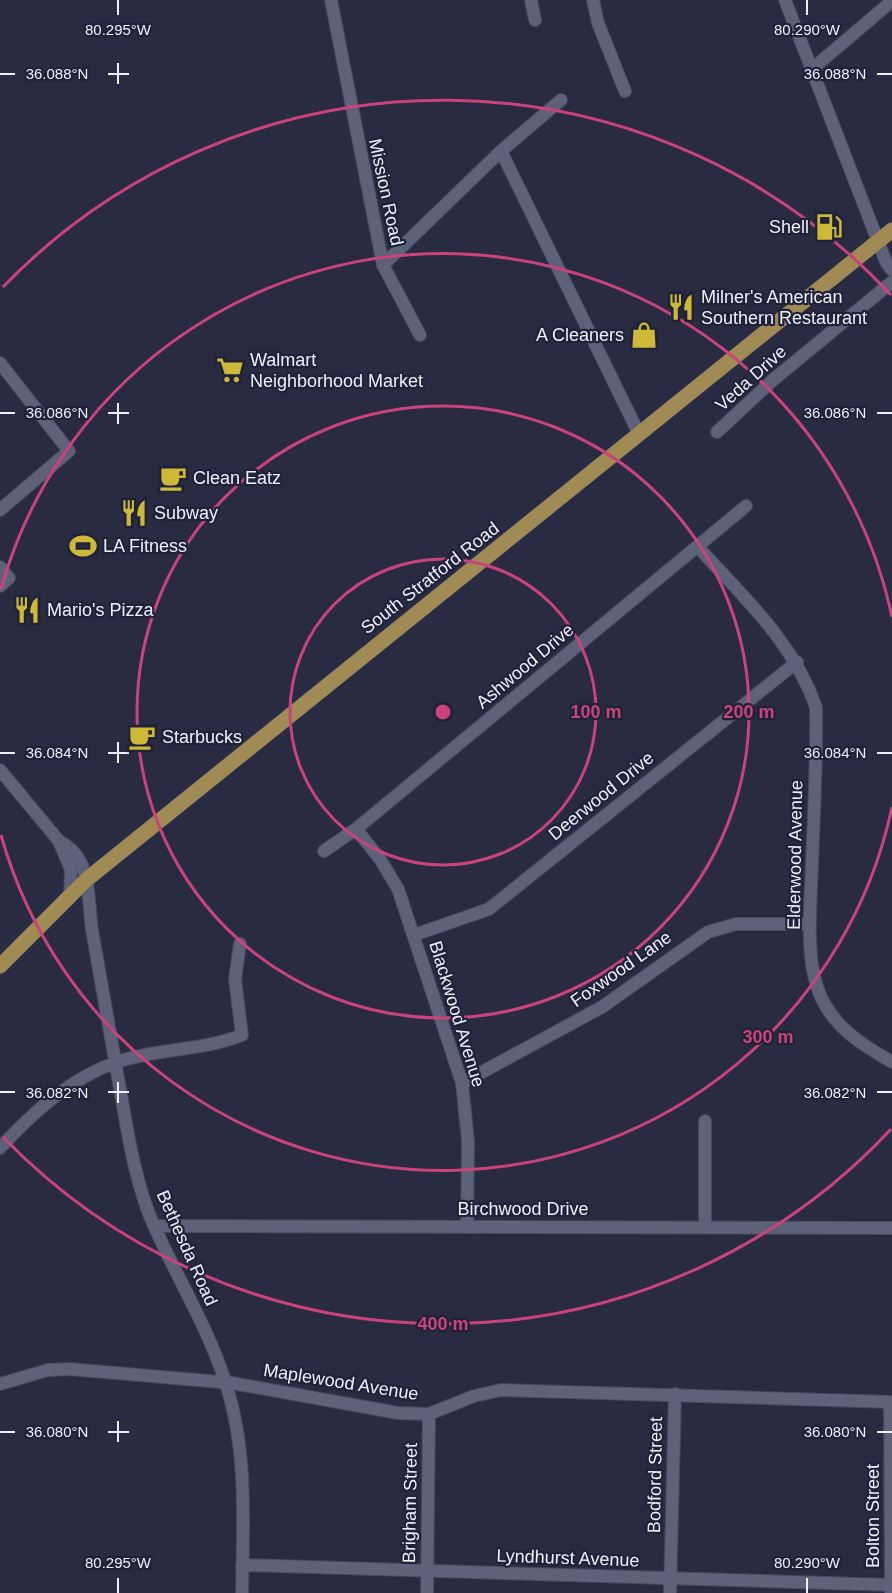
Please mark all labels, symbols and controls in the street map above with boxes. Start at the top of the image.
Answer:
text: 80.295°W [85,21,152,38]
text: 80.290°W [774,21,841,38]
text: 36.088°N [26,65,88,82]
text: 36.088°N [804,65,866,82]
street label: Mission Road [365,137,407,247]
fuel station icon: Shell [814,212,844,242]
place label: Shell [769,217,809,237]
place label: Milner's American Southern Restaurant [701,287,867,328]
restaurant icon: Milner's American Southern Restaurant [666,292,696,322]
shop icon: A Cleaners [629,320,659,350]
place label: A Cleaners [536,325,624,345]
street label: Veda Drive [712,341,790,415]
place label: Walmart Neighborhood Market [250,350,423,391]
supermarket icon: Walmart Neighborhood Market [215,355,245,385]
text: 36.086°N [26,404,88,421]
text: 36.086°N [804,404,866,421]
cafe icon: Clean Eatz [158,463,188,493]
place label: Clean Eatz [193,468,281,488]
restaurant icon: Subway [119,498,149,528]
place label: Subway [154,503,218,523]
street label: South Stratford Road [357,518,503,638]
sports icon: LA Fitness [68,531,98,561]
place label: LA Fitness [103,536,187,556]
restaurant icon: Mario's Pizza [12,595,42,625]
place label: Mario's Pizza [47,600,154,620]
street label: Ashwood Drive [472,619,578,713]
centre of rings [433,702,453,722]
text: 100 m [570,702,622,722]
text: 200 m [723,702,775,722]
cafe icon: Starbucks [127,722,157,752]
place label: Starbucks [162,727,242,747]
text: 36.084°N [26,744,88,761]
text: 36.084°N [804,744,866,761]
street label: Deerwood Drive [545,748,657,844]
street label: Elderwood Avenue [784,780,806,930]
street label: Foxwood Lane [567,927,675,1011]
street label: Blackwood Avenue [425,939,489,1089]
text: 300 m [742,1027,794,1047]
text: 36.082°N [26,1084,88,1101]
text: 36.082°N [804,1084,866,1101]
street label: Bethesda Road [153,1187,221,1309]
street label: Birchwood Drive [457,1199,589,1219]
text: 400 m [417,1314,469,1334]
street label: Maplewood Avenue [262,1360,420,1404]
street label: Bodford Street [644,1417,666,1533]
text: 36.080°N [26,1423,88,1440]
text: 36.080°N [804,1423,866,1440]
street label: Brigham Street [399,1443,421,1563]
street label: Bolton Street [863,1464,883,1568]
street label: Lyndhurst Avenue [496,1546,640,1570]
text: 80.295°W [85,1554,152,1571]
text: 80.290°W [774,1554,841,1571]

